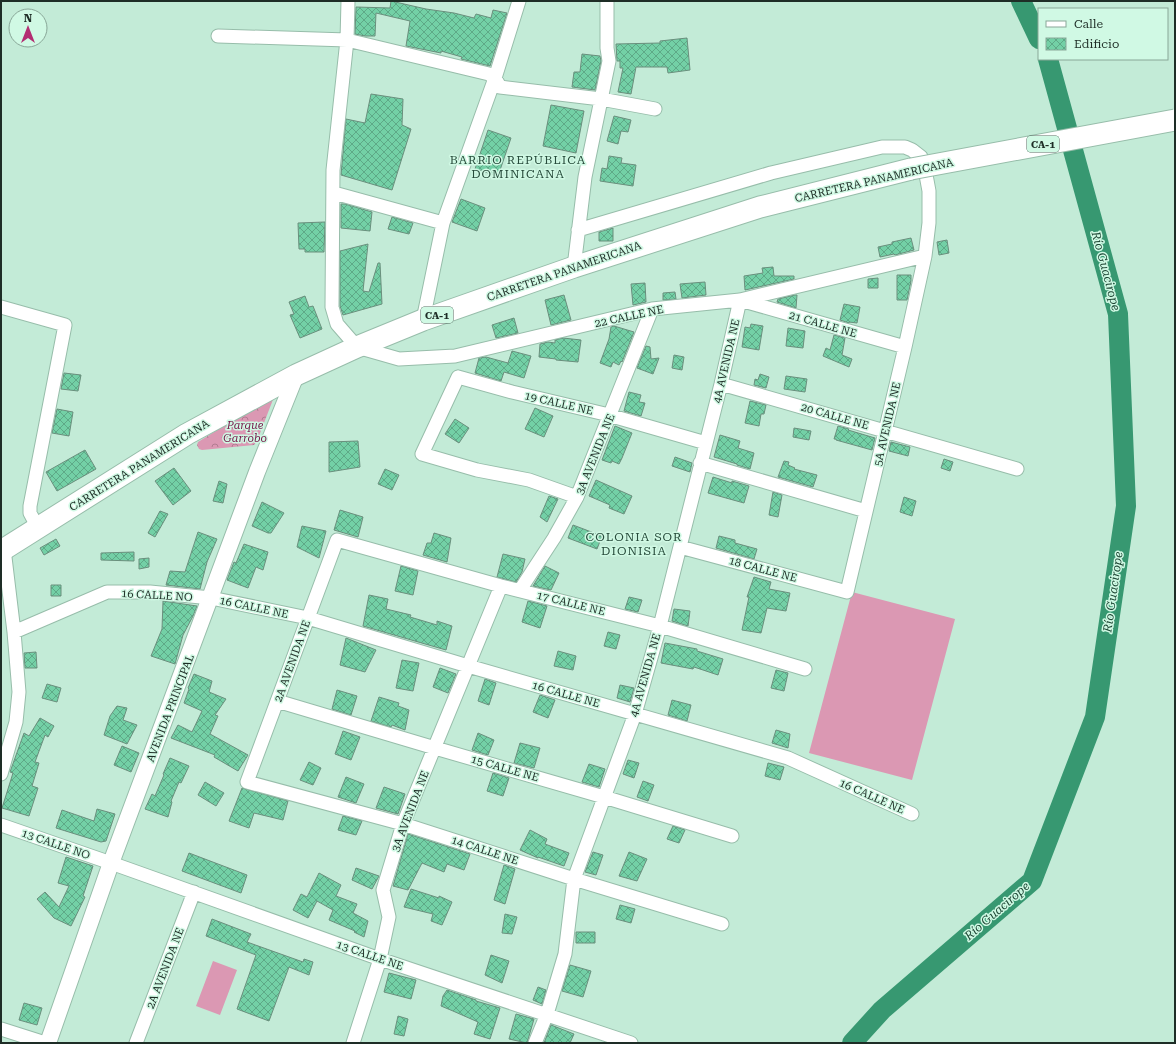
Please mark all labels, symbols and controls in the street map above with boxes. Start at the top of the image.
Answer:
north arrow [8,8,48,48]
legend [1038,8,1168,60]
text: N [24,12,33,25]
text: Calle [1074,17,1104,31]
text: Edificio [1074,37,1119,51]
road number: CA-1 [1027,136,1059,152]
district label: BARRIO REPÚBLICA DOMINICANA [450,153,586,181]
street label: CARRETERA PANAMERICANA [794,156,955,205]
water label: Río Guacirope [1088,229,1123,312]
street label: CARRETERA PANAMERICANA [485,239,643,304]
street label: 22 CALLE NE [594,303,665,330]
road number: CA-1 [421,307,453,323]
street label: 21 CALLE NE [787,309,858,340]
street label: 4A AVENIDA NE [710,318,742,404]
street label: 5A AVENIDA NE [871,381,903,467]
street label: 19 CALLE NE [523,389,594,418]
street label: 20 CALLE NE [799,401,870,432]
street label: 3A AVENIDA NE [573,412,618,496]
street label: CARRETERA PANAMERICANA [67,417,212,514]
park label: Parque Garrobo [223,419,267,445]
district label: COLONIA SOR DIONISIA [586,530,682,558]
water label: Río Guacirope [1100,551,1126,634]
street label: 18 CALLE NE [727,554,798,585]
street label: 16 CALLE NO [121,587,193,604]
street label: 17 CALLE NE [535,589,606,618]
street label: 16 CALLE NE [218,594,289,621]
street label: 2A AVENIDA NE [272,619,313,704]
street label: 4A AVENIDA NE [627,632,664,718]
street label: AVENIDA PRINCIPAL [144,652,197,764]
street label: 16 CALLE NE [530,679,601,710]
street label: 15 CALLE NE [469,753,540,784]
street label: 3A AVENIDA NE [389,769,432,854]
street label: 16 CALLE NE [837,776,906,817]
street label: 13 CALLE NO [20,827,92,862]
street label: 14 CALLE NE [450,833,520,867]
water label: Río Guacirope [961,879,1032,944]
street label: 2A AVENIDA NE [144,926,187,1011]
street label: 13 CALLE NE [335,938,405,973]

